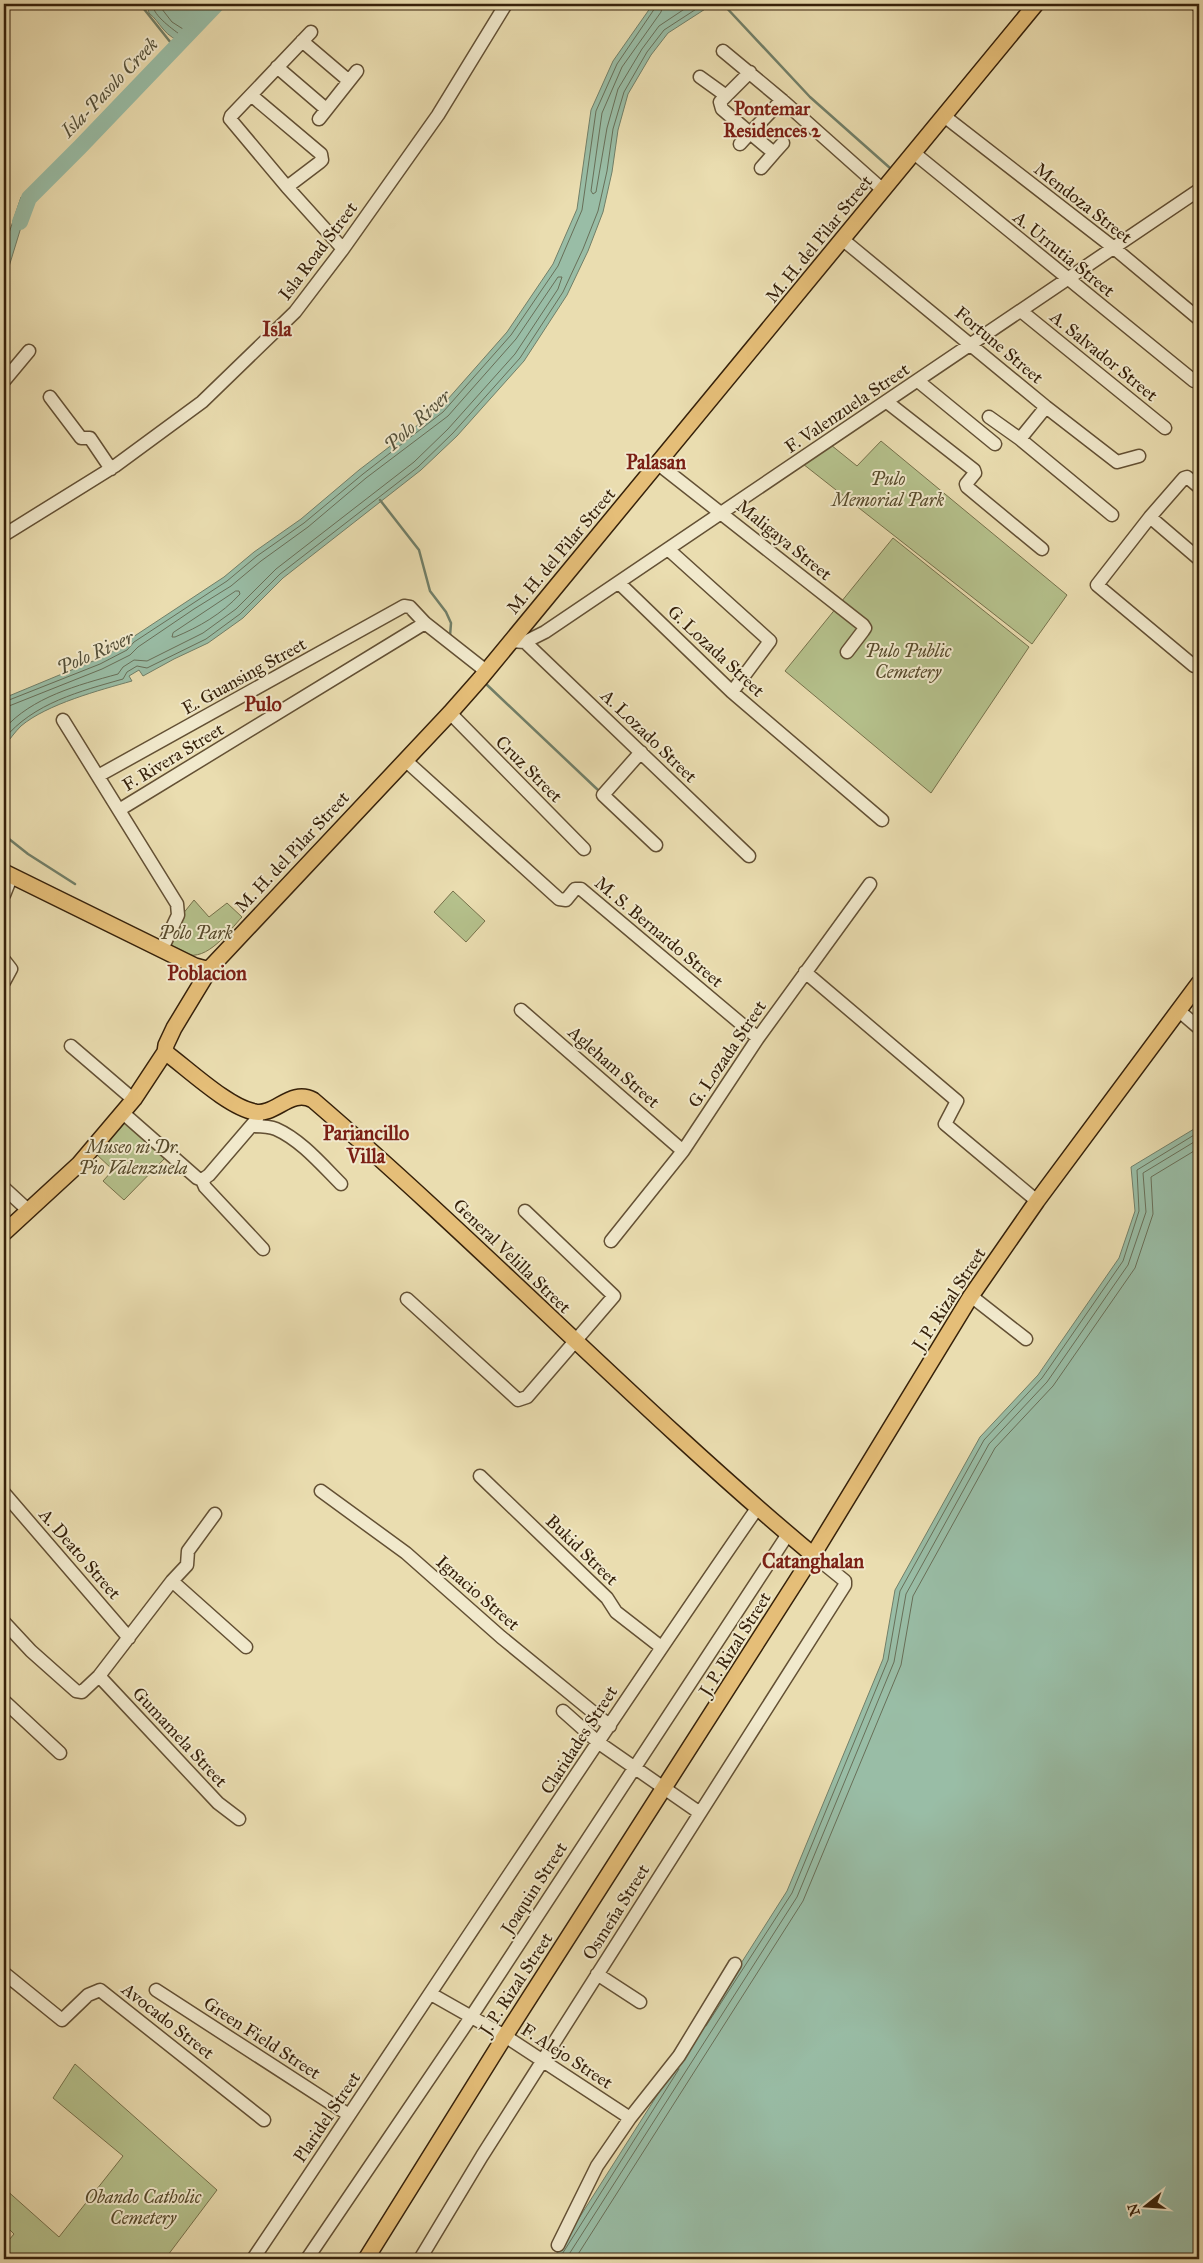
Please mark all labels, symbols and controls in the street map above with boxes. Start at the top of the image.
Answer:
water label: Isla-Pasolo Creek [55,32,163,143]
district label: Pontemar Residences 2 [723,97,821,142]
street label: Mendoza Street [1030,158,1137,248]
street label: M. H. del Pilar Street [761,170,878,307]
street label: Isla Road Street [274,197,362,305]
street label: A. Urrutia Street [1008,206,1120,302]
street label: Fortune Street [950,302,1048,389]
street label: A. Salvador Street [1045,305,1163,407]
district label: Isla [262,317,292,341]
street label: F. Valenzuela Street [781,358,914,458]
water label: Polo River [379,384,456,456]
district label: Palasan [626,450,686,474]
park label: Pulo Memorial Park [830,468,944,511]
street label: M. H. del Pilar Street [502,483,621,618]
street label: Maligaya Street [731,495,837,586]
street label: G. Lozada Street [663,601,769,702]
water label: Polo River [53,625,138,680]
street label: E. Guansing Street [178,632,311,720]
park label: Pulo Public Cemetery [865,640,952,683]
street label: A. Lozado Street [596,684,702,788]
district label: Pulo [244,692,282,716]
street label: F. Rivera Street [118,718,228,796]
street label: Cruz Street [491,731,567,807]
street label: M. H. del Pilar Street [230,786,354,917]
street label: M. S. Bernardo Street [590,872,728,993]
park label: Polo Park [159,922,233,944]
district label: Poblacion [167,961,247,985]
street label: G. Lozada Street [683,996,771,1112]
street label: Agleham Street [562,1021,665,1114]
district label: Pariancillo Villa [323,1121,409,1168]
park label: Museo ni Dr. Pio Valenzuela [78,1136,188,1179]
street label: General Velilla Street [448,1194,576,1318]
street label: J. P. Rizal Street [906,1243,992,1357]
street label: A. Deato Street [34,1503,126,1604]
street label: Bukid Street [541,1510,623,1590]
district label: Catanghalan [762,1549,864,1574]
street label: Ignacio Street [431,1551,525,1636]
street label: J. P. Rizal Street [693,1587,777,1702]
street label: Claridades Street [536,1681,623,1798]
street label: Gumamela Street [128,1682,232,1792]
street label: Joaquin Street [495,1837,573,1940]
street label: Osmeña Street [578,1860,654,1964]
street label: J. P. Rizal Street [473,1928,559,2042]
street label: Avocado Street [117,1977,219,2064]
street label: Green Field Street [199,1992,325,2084]
street label: F. Alejo Street [517,2018,617,2094]
street label: Plaridel Street [289,2067,366,2166]
north arrow [1120,2180,1170,2230]
park label: Obando Catholic Cemetery [85,2186,202,2229]
text: N [1124,2201,1144,2218]

